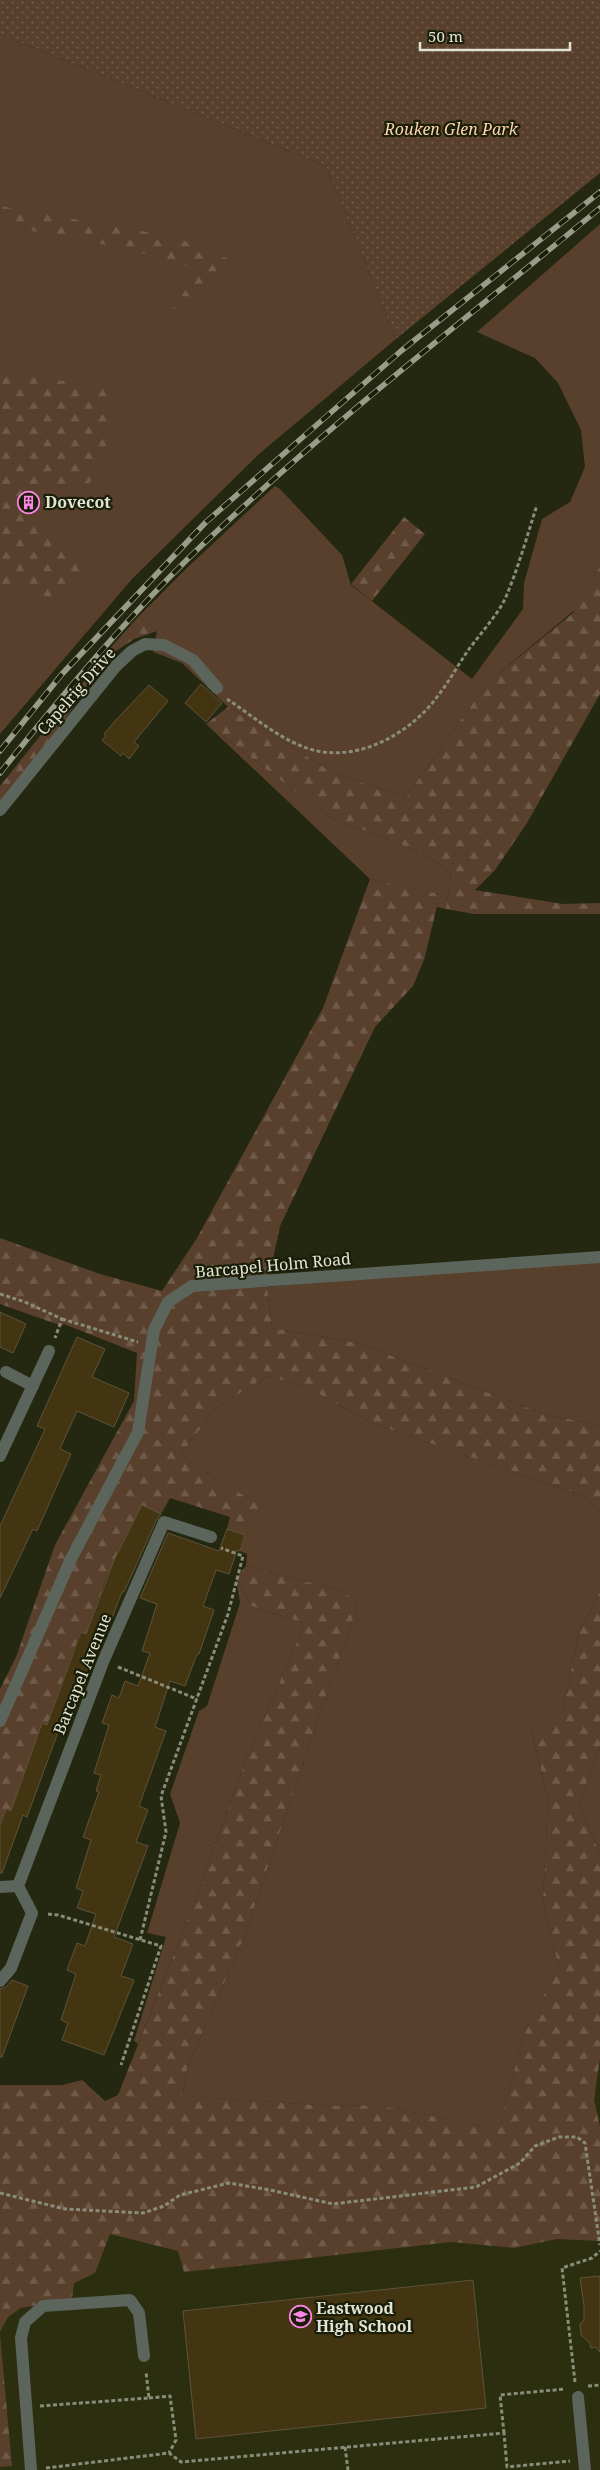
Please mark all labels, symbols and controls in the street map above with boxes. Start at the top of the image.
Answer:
scale bar [420,20,570,52]
text: 50 m [428,26,463,46]
park label: Rouken Glen Park [383,118,519,140]
building icon: Dovecot [17,490,41,514]
place label: Dovecot [45,491,111,513]
street label: Capelrig Drive [32,642,120,740]
street label: Barcapel Holm Road [194,1247,352,1283]
street label: Barcapel Avenue [48,1610,116,1738]
place label: Eastwood High School [316,2297,413,2337]
school or university icon: Eastwood High School [288,2305,312,2329]

